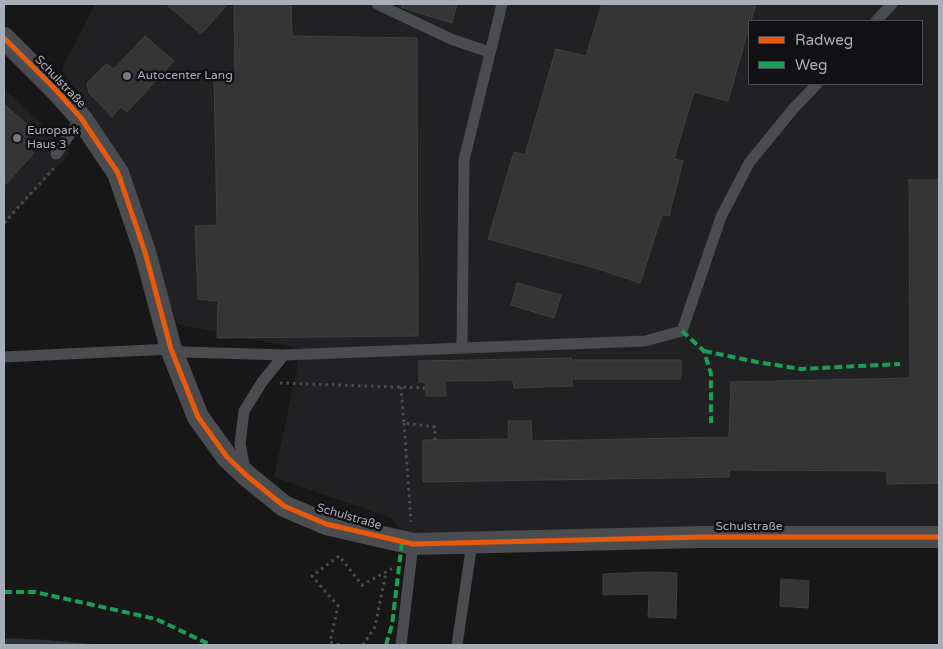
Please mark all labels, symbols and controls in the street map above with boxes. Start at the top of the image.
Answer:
legend [748,20,923,85]
text: Radweg [795,31,853,49]
street label: Schulstraße [32,53,88,111]
text: Weg [795,56,827,74]
place label: Autocenter Lang [137,69,233,83]
marker: Autocenter Lang [121,70,133,82]
place label: Europark Haus 3 [27,124,79,152]
marker: Europark Haus 3 [11,132,23,144]
street label: Schulstraße [315,501,383,533]
street label: Schulstraße [715,520,783,534]

